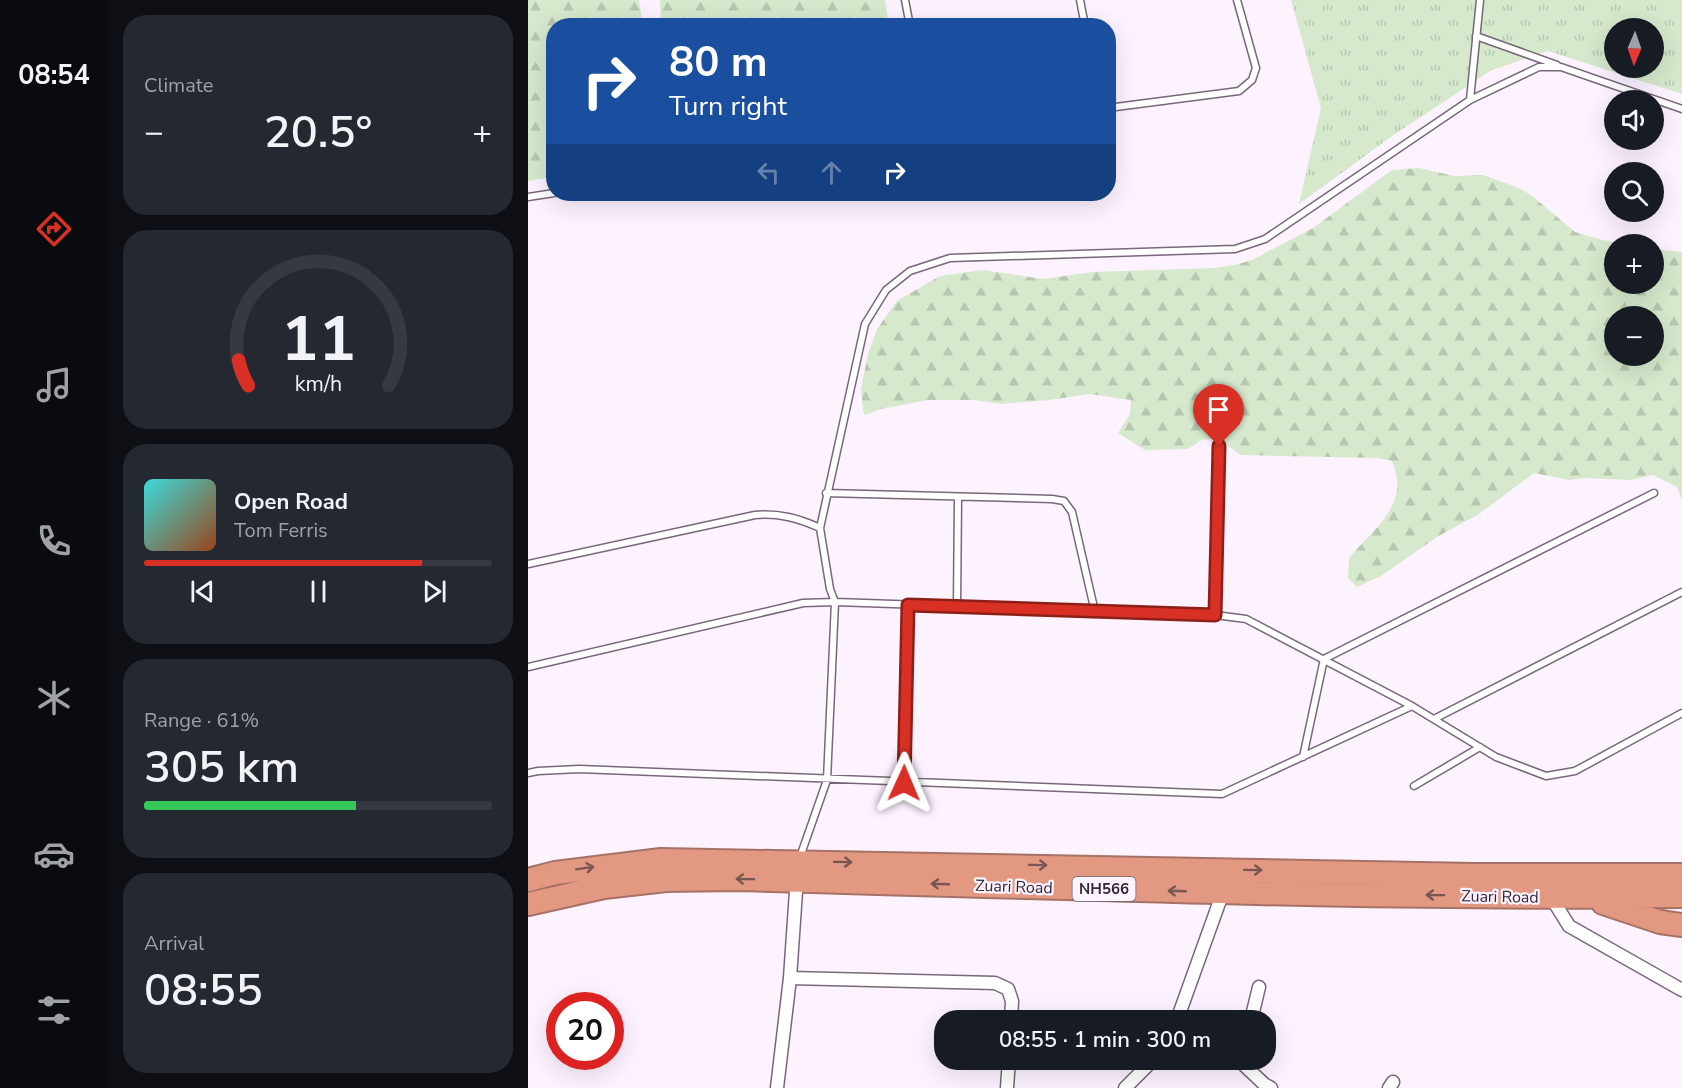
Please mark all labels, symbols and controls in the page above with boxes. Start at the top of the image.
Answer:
north arrow [1604,18,1664,78]
map controls [1604,18,1664,366]
text: 80 m [669,34,768,91]
icon: right [570,42,648,120]
text: 08:54 [18,57,90,94]
text: Climate [144,72,213,99]
text: Turn right [669,88,787,125]
button: sound [1604,90,1664,150]
text: 20.5° [264,102,372,163]
text: − [144,110,164,155]
text: + [472,110,492,155]
icon: left [752,156,785,189]
icon: ahead [815,156,848,189]
icon: right [878,156,911,189]
button: search [1604,162,1664,222]
icon: directions [33,208,75,250]
button: + [1604,234,1664,294]
text: 11 [281,298,355,383]
button: − [1604,306,1664,366]
icon: music [33,364,75,406]
text: km/h [294,370,342,400]
pin [1193,384,1244,446]
icon: arrive [1202,393,1235,426]
text: Open Road [234,487,348,517]
text: Tom Ferris [234,517,328,544]
icon: phone [33,520,75,562]
icon: previous [186,575,219,608]
icon: pause [302,575,335,608]
icon: next [418,575,451,608]
icon: climate [33,677,75,719]
text: Range · 61% [144,707,259,734]
text: 305 km [144,737,299,798]
position arrow [872,751,936,815]
icon: car [33,833,75,875]
one-way arrow [832,856,852,867]
one-way arrow [1027,860,1047,871]
one-way arrow [575,863,594,874]
one-way arrow [1243,864,1263,875]
one-way arrow [735,873,755,885]
street label: Zuari Road [975,875,1053,899]
road number: NH566 [1072,877,1136,901]
one-way arrow [930,878,950,890]
one-way arrow [1167,885,1187,896]
street label: Zuari Road [1461,885,1539,909]
one-way arrow [1425,889,1445,901]
text: Arrival [144,930,204,957]
text: 08:55 [144,960,263,1021]
icon: filters [33,989,75,1031]
speed limit sign: 20 [546,992,624,1070]
text: 08:55 · 1 min · 300 m [999,1025,1211,1055]

